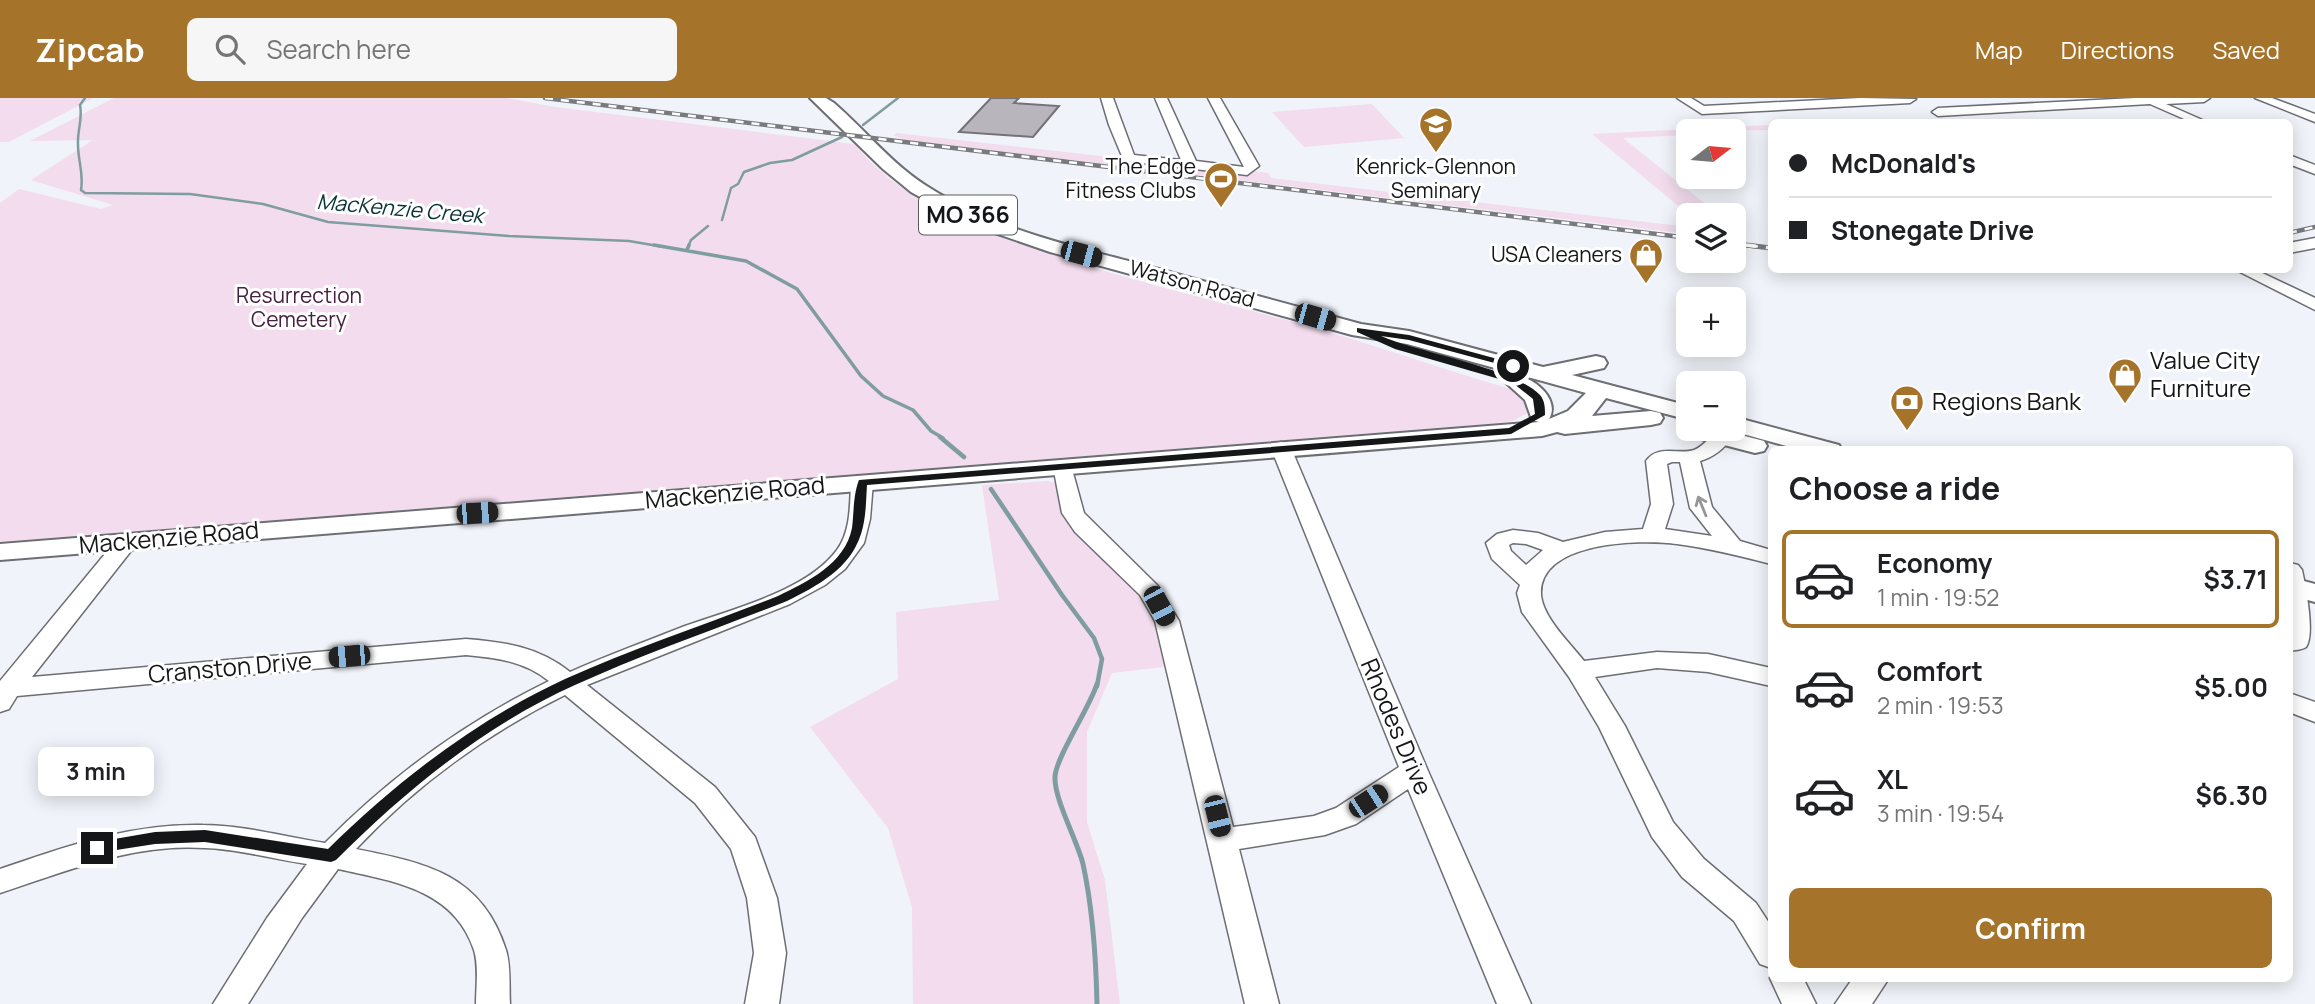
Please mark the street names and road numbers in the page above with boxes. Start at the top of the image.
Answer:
road number: MO 366 [919,196,1017,234]
street label: Watson Road [1126,253,1258,313]
street label: Mackenzie Road [644,467,826,516]
street label: Mackenzie Road [78,512,260,561]
street label: Cranston Drive [147,643,313,690]
street label: Rhodes Drive [1354,653,1441,800]

